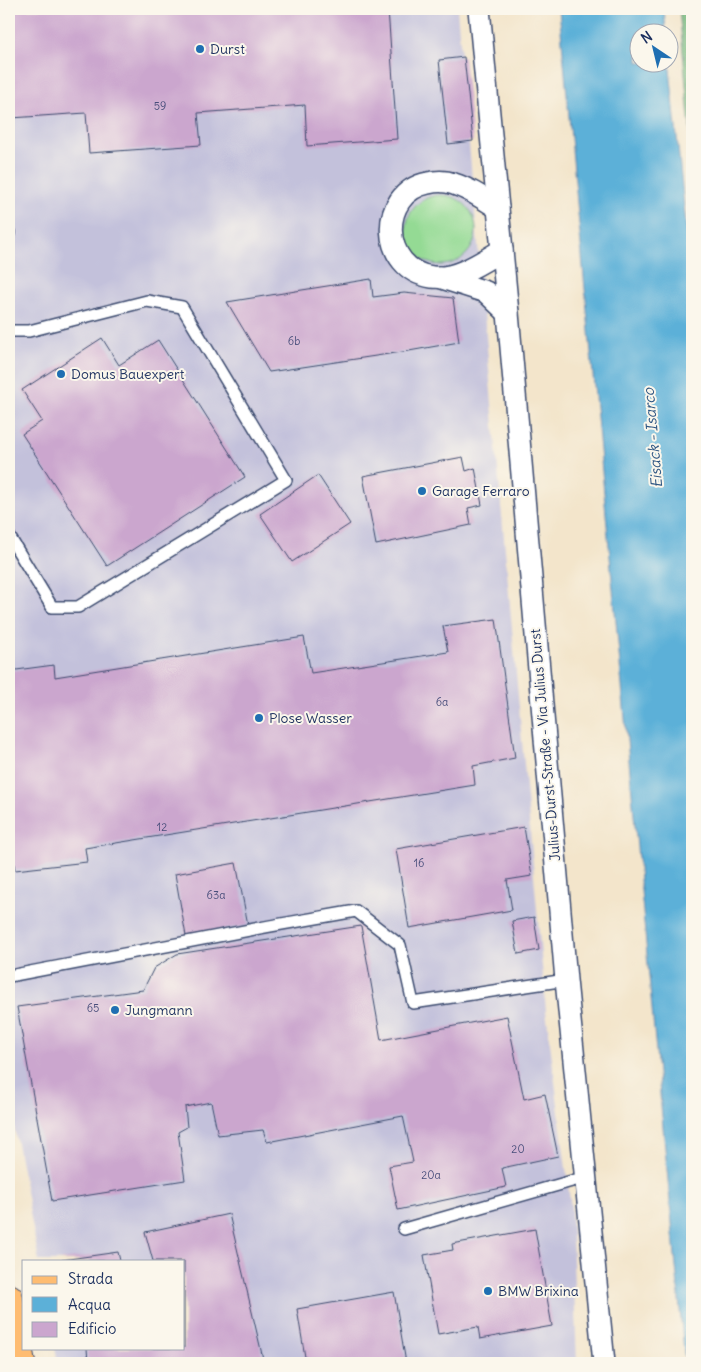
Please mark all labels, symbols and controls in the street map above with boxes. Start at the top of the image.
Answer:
north arrow [628,22,678,72]
text: N [637,27,656,48]
place label: Durst [210,40,245,58]
marker: Durst [194,43,206,55]
house number: 59 [154,99,166,113]
house number: 6b [288,334,300,348]
place label: Domus Bauexpert [71,365,185,383]
marker: Domus Bauexpert [55,368,67,380]
water label: Eisack - Isarco [639,386,666,489]
place label: Garage Ferraro [432,482,530,500]
marker: Garage Ferraro [416,485,428,497]
street label: Julius-Durst-Straße - Via Julius Durst [526,628,564,862]
house number: 6a [436,695,448,709]
place label: Plose Wasser [269,709,352,727]
marker: Plose Wasser [253,712,265,724]
house number: 12 [157,820,167,834]
house number: 16 [414,856,424,870]
house number: 63a [207,888,225,902]
house number: 65 [87,1001,99,1015]
place label: Jungmann [125,1001,193,1019]
marker: Jungmann [109,1004,121,1016]
house number: 20 [511,1142,525,1156]
house number: 20a [421,1168,441,1182]
legend [22,1260,185,1350]
text: Strada [68,1269,113,1288]
place label: BMW Brixina [498,1282,579,1300]
marker: BMW Brixina [482,1285,494,1297]
text: Acqua [68,1295,111,1314]
text: Edificio [68,1319,116,1338]

